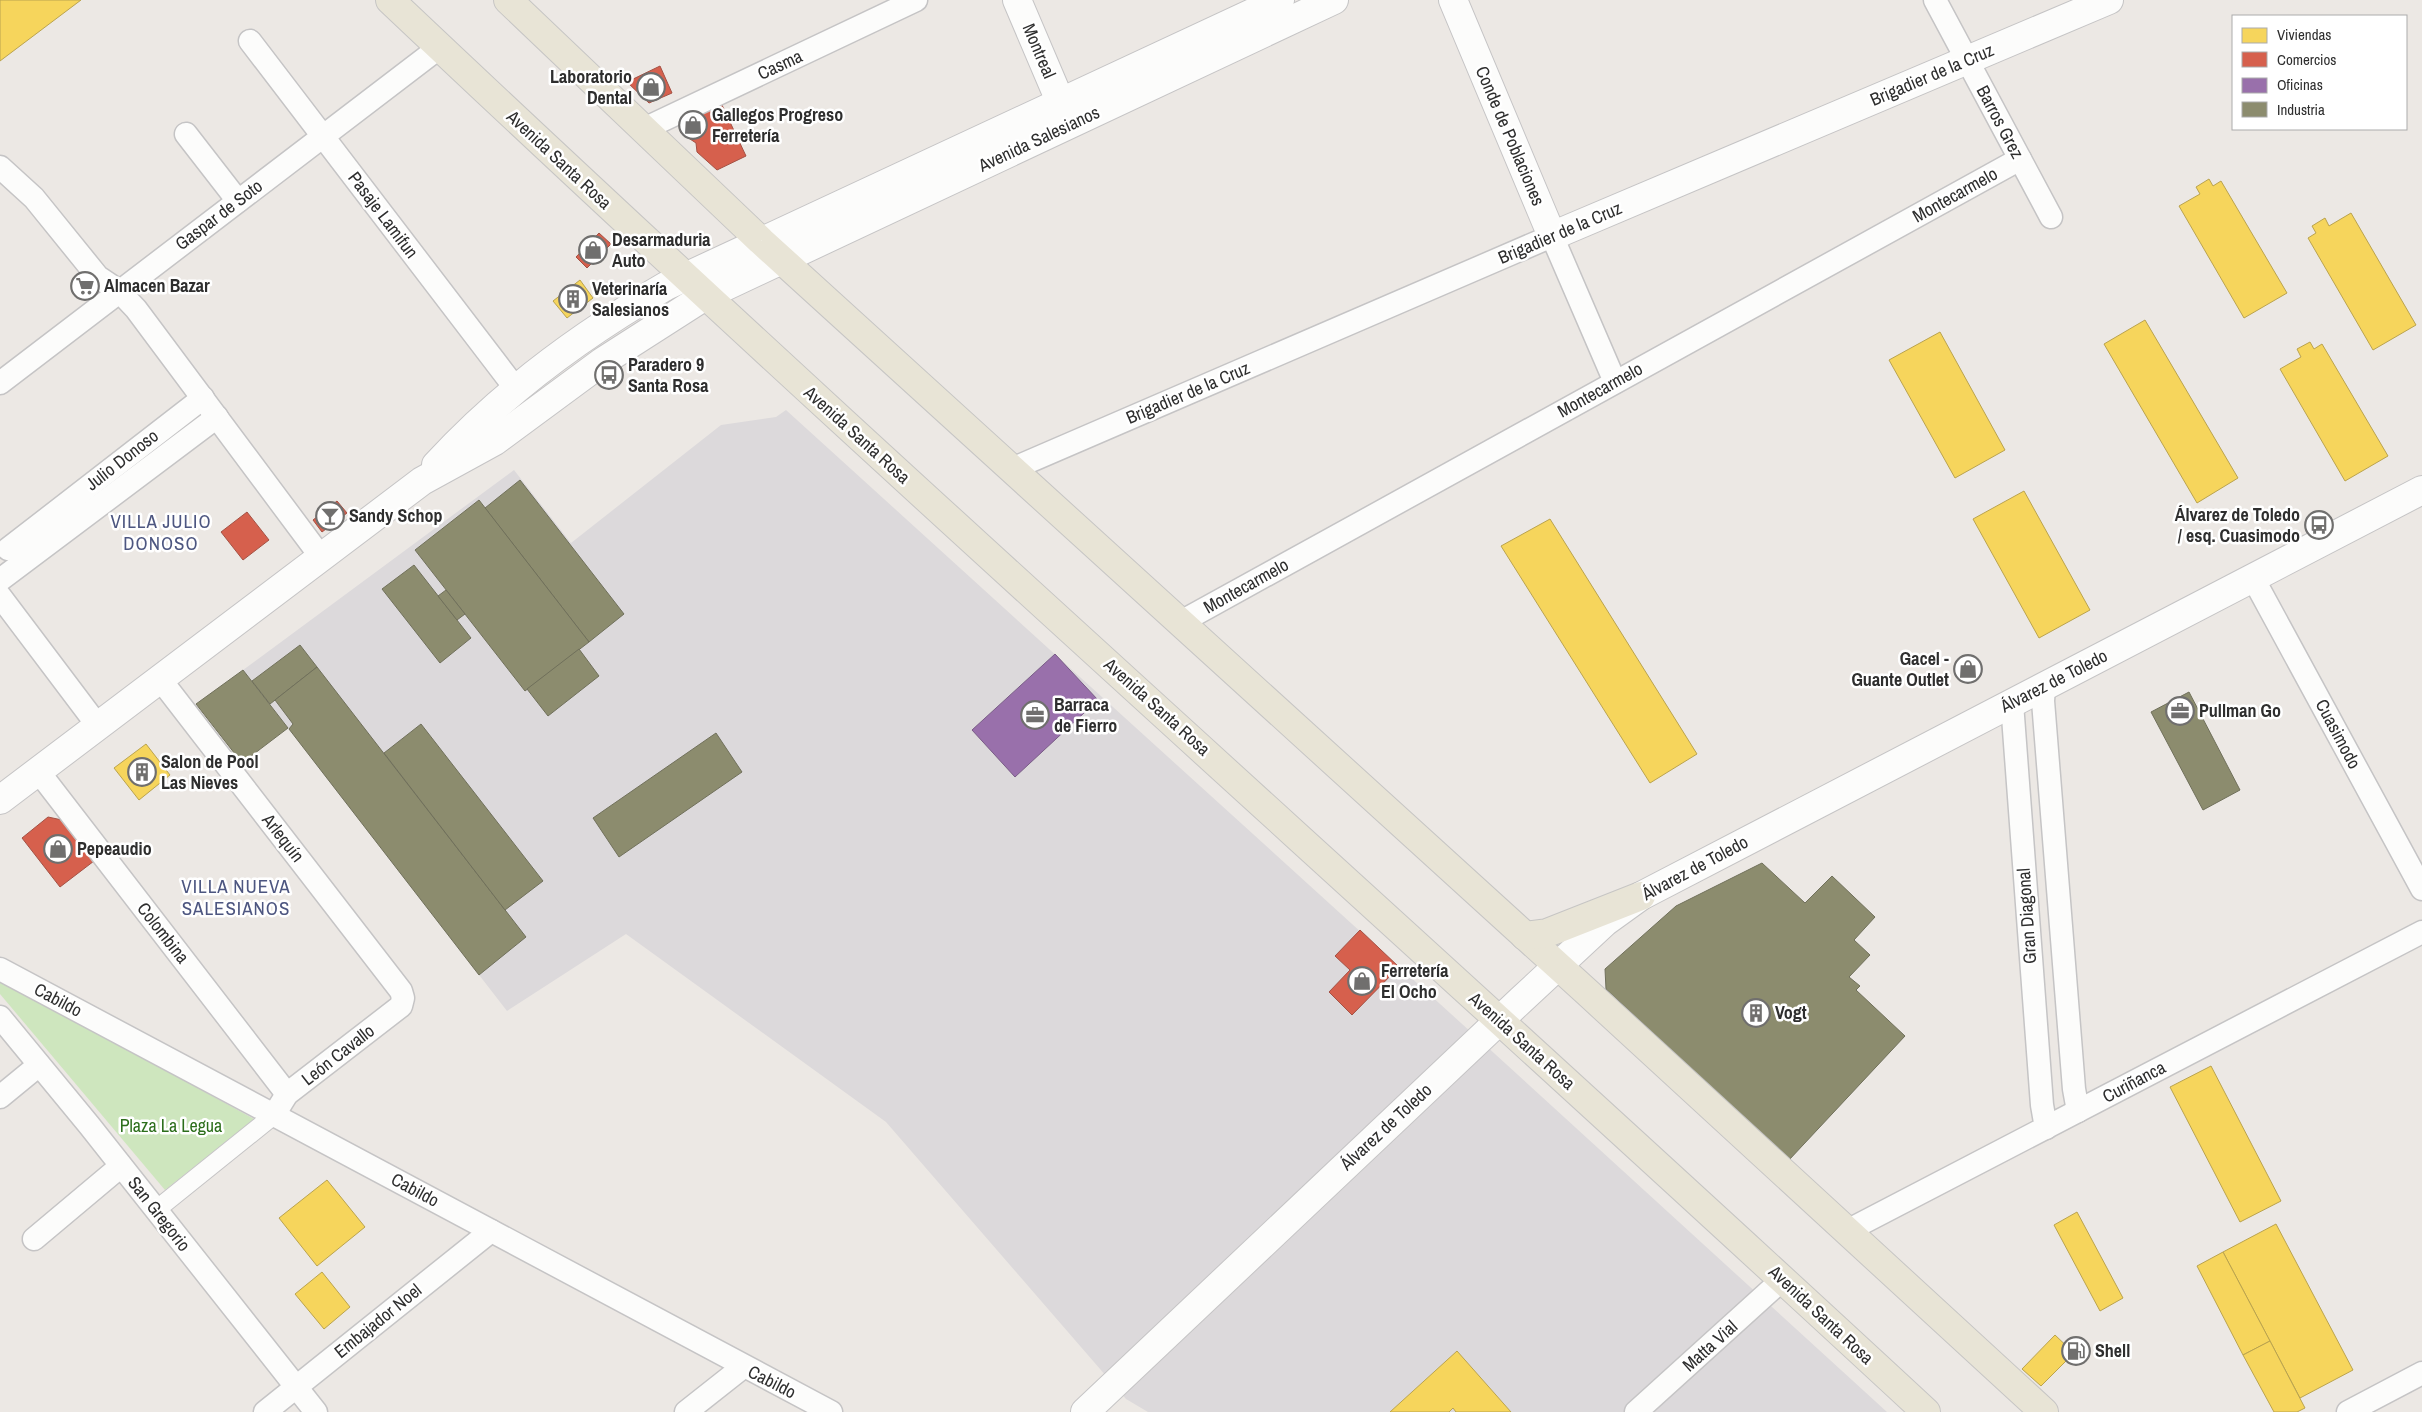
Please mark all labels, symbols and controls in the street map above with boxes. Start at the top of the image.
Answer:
legend [2232,15,2407,130]
street label: Montreal [1017,19,1062,82]
text: Viviendas [2277,24,2332,45]
street label: Brigadier de la Cruz [1866,37,1997,112]
street label: Casma [753,43,806,86]
text: Comercios [2277,49,2336,70]
street label: Conde de Poblaciones [1470,62,1551,209]
place label: Laboratorio Dental [550,64,632,110]
shop icon: Laboratorio Dental [636,72,666,102]
text: Oficinas [2277,74,2323,95]
street label: Barros Grez [1971,81,2030,163]
text: Industria [2277,99,2325,120]
street label: Avenida Salesianos [973,100,1103,178]
place label: Gallegos Progreso Ferretería [712,102,843,148]
street label: Avenida Santa Rosa [501,104,617,215]
shop icon: Gallegos Progreso Ferretería [678,110,708,140]
street label: Montecarmelo [1908,161,2002,228]
street label: Pasaje Lamifun [343,166,424,263]
street label: Gaspar de Soto [170,174,268,256]
street label: Brigadier de la Cruz [1494,195,1625,270]
place label: Desarmaduria Auto [612,227,711,273]
shop icon: Desarmaduria Auto [578,235,608,265]
supermarket icon: Almacen Bazar [70,271,100,301]
place label: Almacen Bazar [104,273,210,298]
place label: Veterinaría Salesianos [592,276,669,322]
building icon: Veterinaría Salesianos [558,284,588,314]
place label: Paradero 9 Santa Rosa [628,352,709,398]
street label: Brigadier de la Cruz [1122,355,1253,430]
street label: Montecarmelo [1553,356,1647,423]
bus stop icon: Paradero 9 Santa Rosa [594,360,624,390]
street label: Avenida Santa Rosa [798,379,916,489]
street label: Julio Donoso [80,423,163,496]
bar icon: Sandy Schop [315,501,345,531]
place label: Álvarez de Toledo / esq. Cuasimodo [2175,502,2300,548]
place label: Sandy Schop [349,503,443,528]
district label: VILLA JULIO DONOSO [110,508,212,556]
bus stop icon: Álvarez de Toledo / esq. Cuasimodo [2304,510,2334,540]
street label: Montecarmelo [1199,552,1293,619]
street label: Álvarez de Toledo [1995,643,2112,719]
place label: Gacel - Guante Outlet [1851,646,1949,692]
street label: Avenida Santa Rosa [1098,651,1216,761]
shop icon: Gacel - Guante Outlet [1953,654,1983,684]
place label: Barraca de Fierro [1054,692,1117,738]
street label: Cuasimodo [2310,695,2367,773]
office icon: Pullman Go [2165,696,2195,726]
place label: Pullman Go [2199,698,2281,723]
office icon: Barraca de Fierro [1020,700,1050,730]
place label: Salon de Pool Las Nieves [161,749,259,795]
building icon: Salon de Pool Las Nieves [127,757,157,787]
street label: Arlequín [256,808,310,867]
street label: Álvarez de Toledo [1636,829,1752,907]
shop icon: Pepeaudio [43,834,73,864]
place label: Pepeaudio [77,836,152,861]
street label: Gran Diagonal [2011,867,2042,965]
district label: VILLA NUEVA SALESIANOS [181,873,291,921]
street label: Colombina [132,897,195,969]
place label: Ferretería El Ocho [1381,958,1449,1004]
shop icon: Ferretería El Ocho [1347,966,1377,996]
street label: Cabildo [30,977,87,1023]
street label: Avenida Santa Rosa [1463,985,1581,1095]
building icon: Vogt [1741,998,1771,1028]
place label: Vogt [1775,1000,1807,1025]
street label: León Cavallo [296,1018,379,1091]
street label: Curiñanca [2098,1055,2170,1109]
street label: Álvarez de Toledo [1334,1078,1437,1176]
park label: Plaza La Legua [120,1113,222,1138]
street label: Cabildo [387,1167,444,1213]
street label: San Gregorio [122,1171,197,1256]
street label: Avenida Santa Rosa [1763,1259,1879,1370]
street label: Embajador Noel [329,1278,427,1364]
street label: Matta Vial [1677,1314,1743,1377]
fuel station icon: Shell [2061,1336,2091,1366]
place label: Shell [2095,1338,2130,1363]
street label: Cabildo [744,1359,801,1404]

